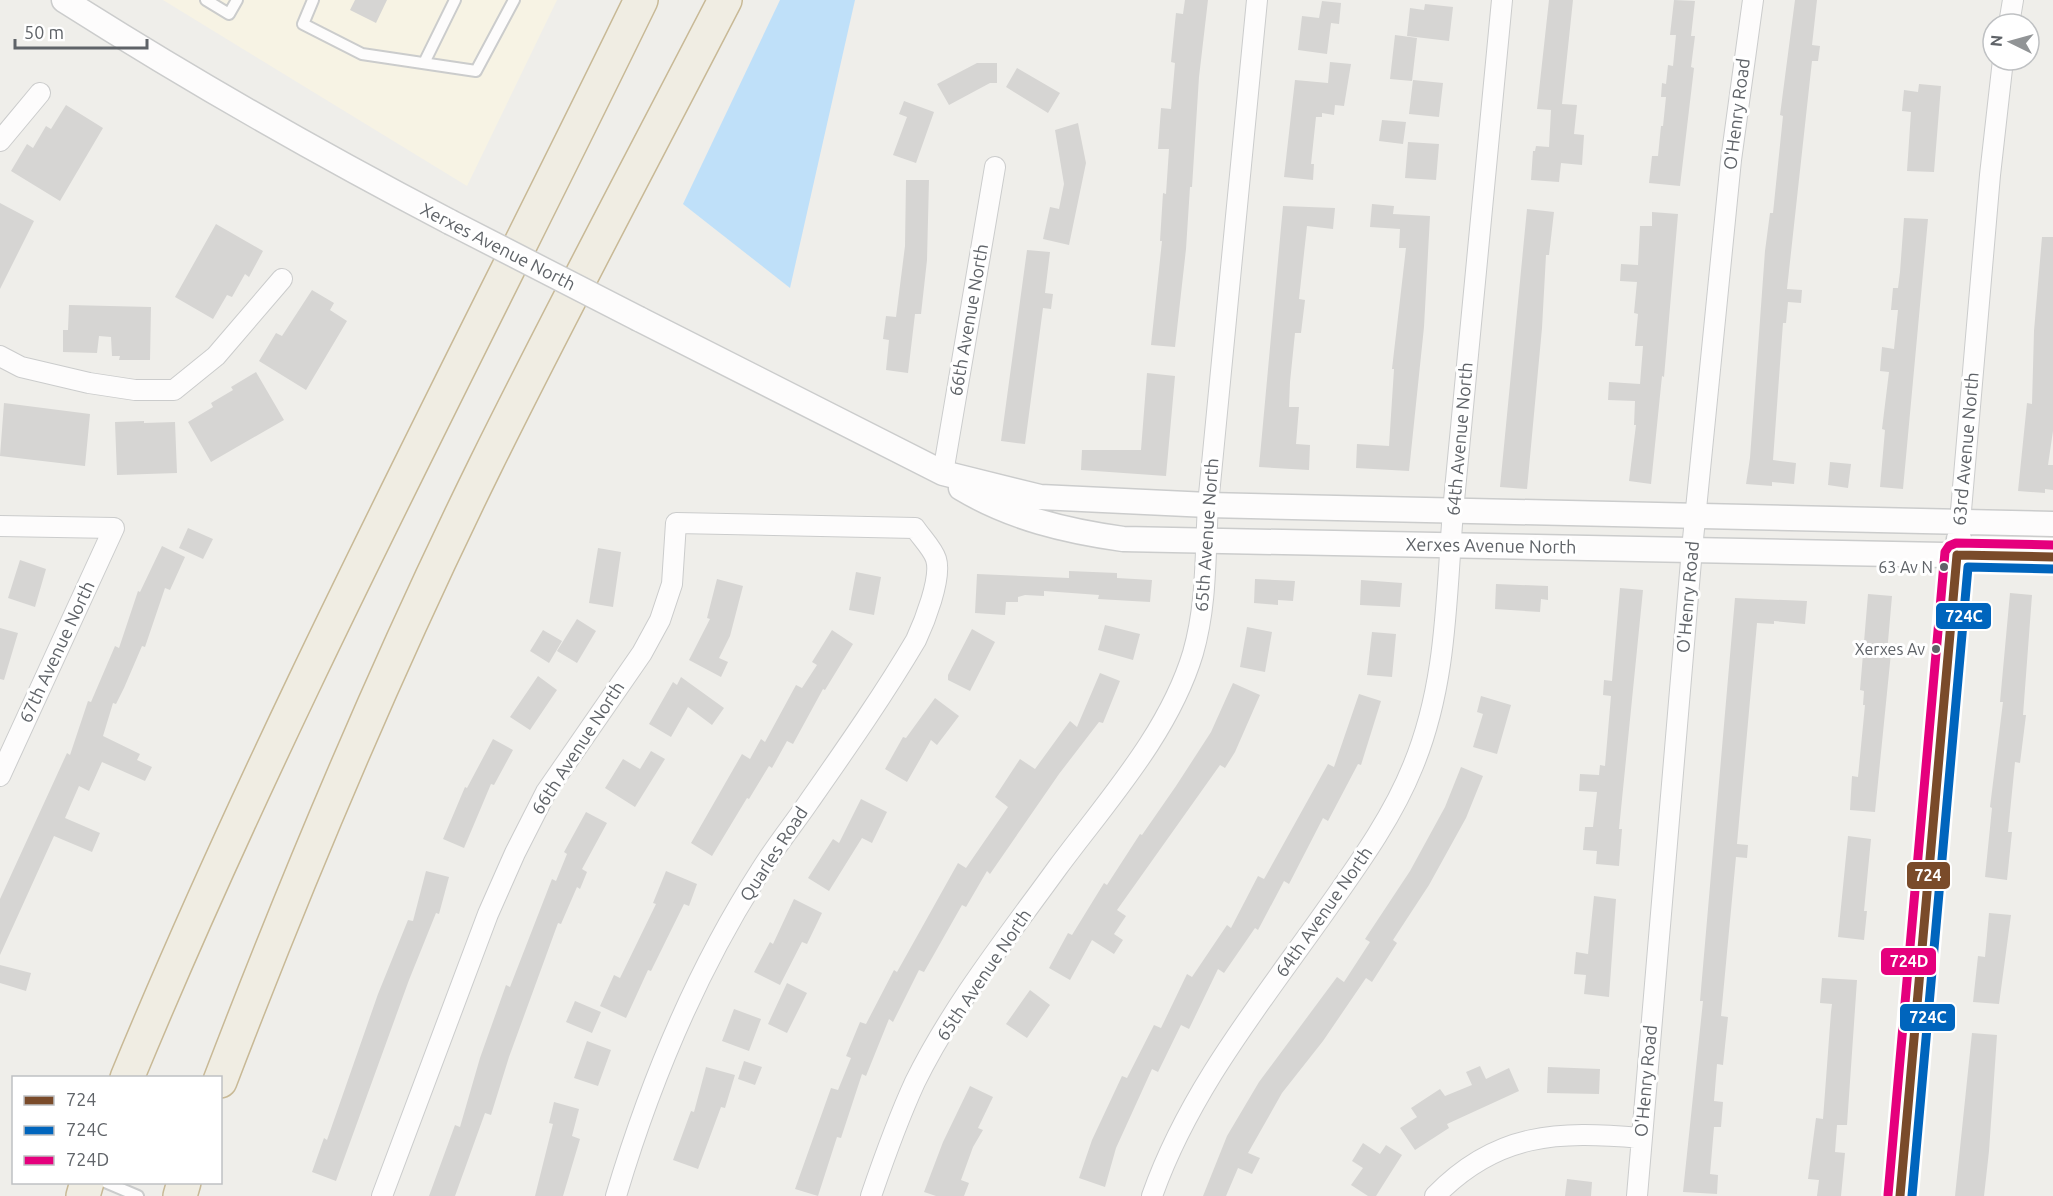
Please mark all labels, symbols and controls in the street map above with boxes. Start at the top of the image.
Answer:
scale bar [15,12,147,50]
north arrow [1981,12,2041,72]
text: 50 m [24,22,64,42]
text: N [1987,34,2006,47]
street label: O'Henry Road [1719,57,1753,171]
street label: Xerxes Avenue North [418,198,579,294]
street label: 66th Avenue North [945,242,991,397]
street label: 64th Avenue North [1442,361,1476,517]
street label: 63rd Avenue North [1948,371,1982,527]
street label: 65th Avenue North [1191,457,1221,612]
street label: Xerxes Avenue North [1405,534,1577,556]
street label: O'Henry Road [1672,540,1702,654]
place label: 63 Av N [1878,558,1933,576]
marker: 63 Av N [1938,561,1950,573]
street label: 67th Avenue North [14,578,98,726]
line badge: 724C [1935,602,1992,630]
text: 724C [1945,607,1983,625]
place label: Xerxes Av [1855,640,1925,658]
marker: Xerxes Av [1930,643,1942,655]
street label: 66th Avenue North [527,677,628,818]
street label: Quarles Road [735,803,812,905]
street label: 64th Avenue North [1271,843,1376,980]
line badge: 724 [1906,861,1951,890]
text: 724 [1914,866,1942,884]
street label: 65th Avenue North [932,905,1035,1044]
line badge: 724D [1880,947,1937,976]
text: 724D [1890,952,1928,970]
line badge: 724C [1899,1003,1956,1032]
text: 724C [1909,1008,1947,1026]
street label: O'Henry Road [1630,1024,1660,1138]
legend [12,1076,222,1184]
text: 724 [66,1089,96,1109]
text: 724C [66,1119,108,1139]
text: 724D [66,1149,109,1169]

